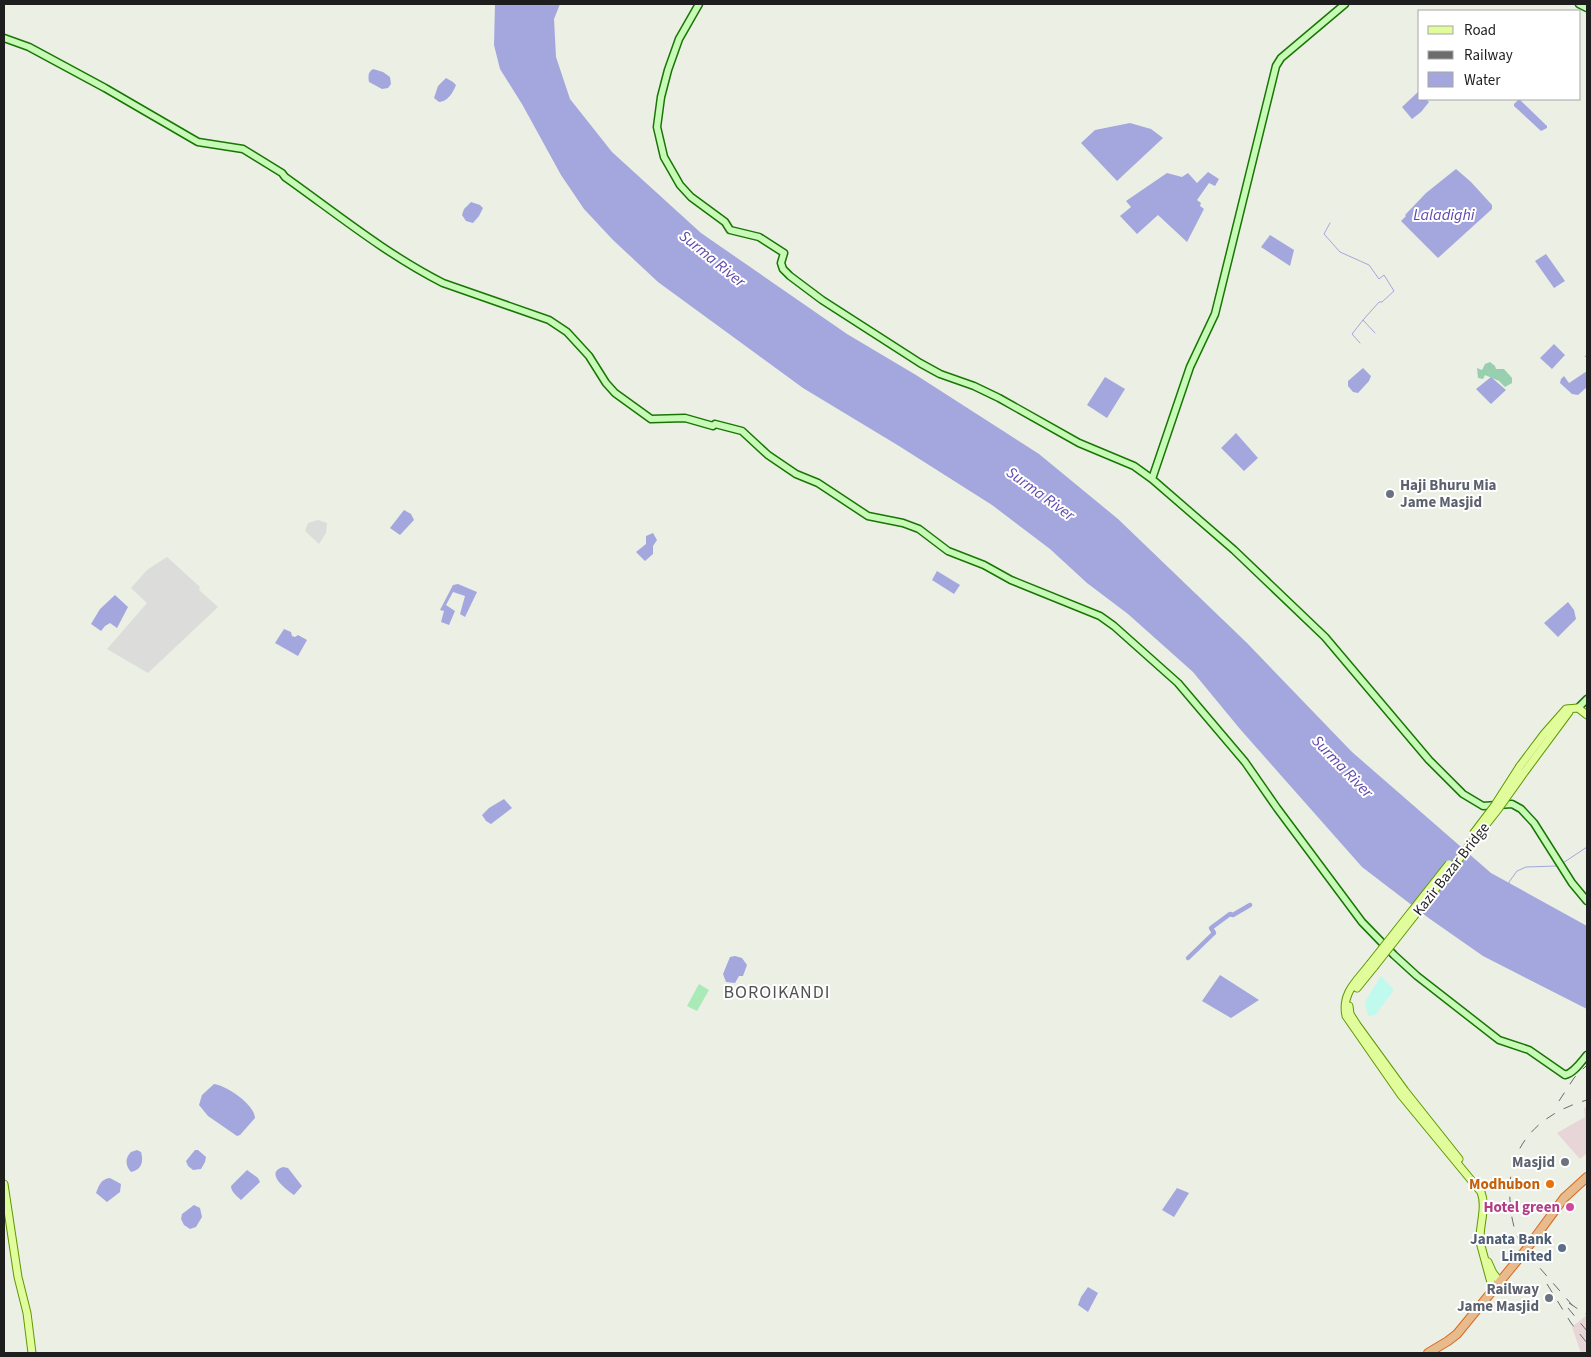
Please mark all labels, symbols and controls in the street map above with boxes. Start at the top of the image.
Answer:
legend [1418,10,1581,100]
text: Road [1464,20,1496,41]
text: Railway [1464,45,1513,66]
text: Water [1464,70,1501,91]
water label: Laladighi [1413,204,1475,226]
water label: Surma River [675,225,751,293]
water label: Surma River [1002,462,1080,527]
place label: Haji Bhuru Mia Jame Masjid [1400,475,1497,513]
marker: Haji Bhuru Mia Jame Masjid [1384,488,1396,500]
water label: Surma River [1307,730,1379,804]
street label: Kazir Bazar Bridge [1408,818,1495,921]
district label: BOROIKANDI [724,980,830,1005]
place label: Masjid [1512,1152,1555,1173]
marker: Masjid [1559,1156,1571,1168]
place label: Modhubon [1469,1174,1540,1195]
marker: Modhubon [1544,1178,1556,1190]
place label: Hotel green [1483,1197,1560,1218]
marker: Hotel green [1564,1201,1576,1213]
place label: Janata Bank Limited [1470,1229,1553,1267]
marker: Janata Bank Limited [1556,1242,1568,1254]
place label: Railway Jame Masjid [1457,1279,1539,1317]
marker: Railway Jame Masjid [1543,1292,1555,1304]

